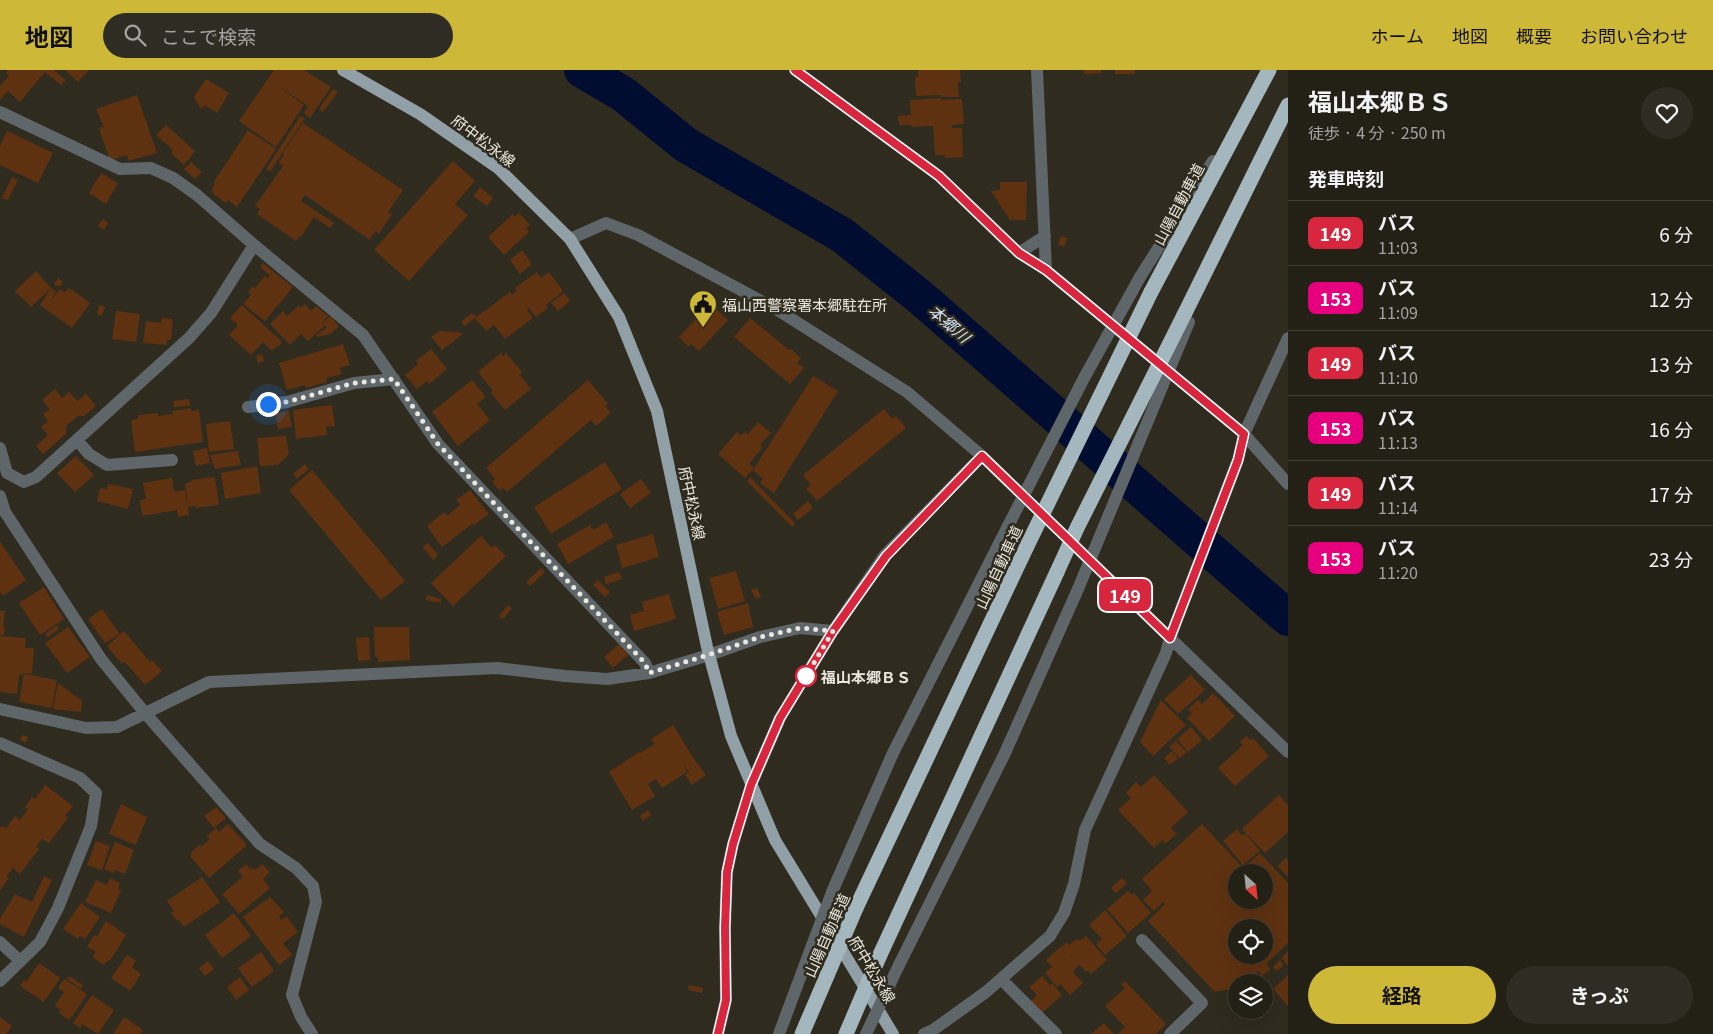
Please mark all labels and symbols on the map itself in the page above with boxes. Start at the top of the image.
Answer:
street label: 府中松永線 [448,109,520,171]
street label: 山陽自動車道 [1148,159,1208,249]
public building icon: 福山西警察署本郷駐在所 [688,289,718,328]
place label: 福山西警察署本郷駐在所 [722,294,887,315]
water label: 本郷川 [924,298,977,349]
your location [256,392,281,417]
street label: 府中松永線 [675,464,711,542]
street label: 山陽自動車道 [969,522,1027,612]
line badge: 149 [1096,579,1154,611]
marker: 福山本郷ＢＳ [795,665,817,687]
place label: 福山本郷ＢＳ [820,666,911,687]
north arrow [1228,864,1272,909]
street label: 山陽自動車道 [798,890,854,980]
street label: 府中松永線 [845,931,901,1007]

